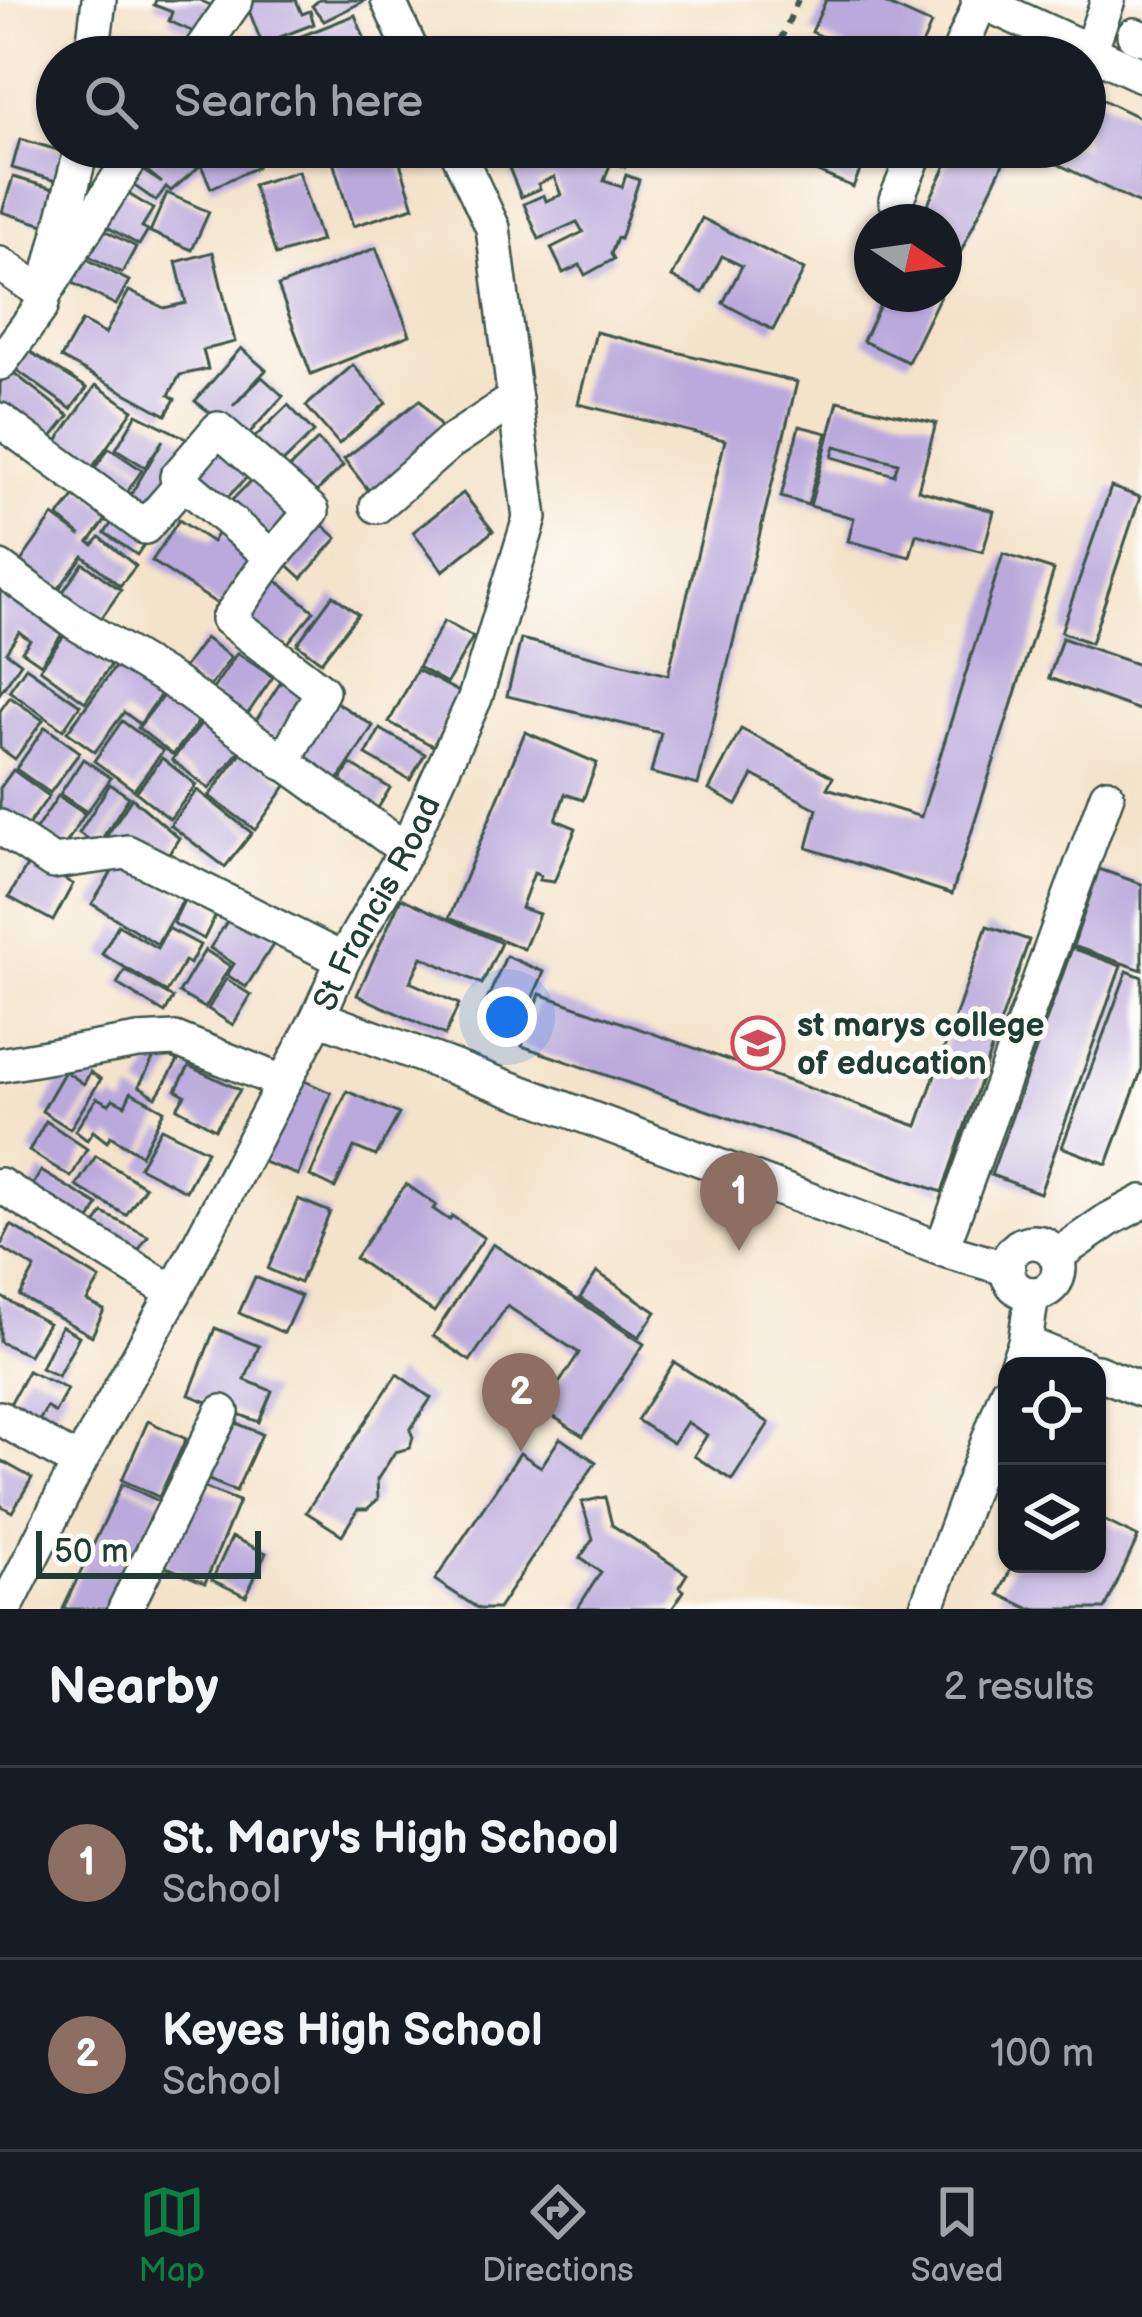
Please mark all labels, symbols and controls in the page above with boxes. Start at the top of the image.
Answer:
search box [36,36,1106,168]
icon: search [78,69,144,135]
text: Search here [174,75,423,130]
north arrow [854,204,962,312]
street label: St Francis Road [305,790,450,1017]
your location [477,987,537,1047]
place label: st marys college of education [797,1006,1044,1084]
school or university icon: st marys college of education [730,1015,786,1071]
pin: 1 [700,1152,778,1251]
pin: 2 [482,1353,560,1452]
map controls [998,1357,1106,1573]
button: locate [998,1357,1106,1465]
button: layers [998,1465,1106,1573]
scale bar [36,1525,261,1578]
text: 50 m [54,1532,129,1572]
text: Nearby [48,1657,219,1718]
text: 2 results [943,1664,1094,1711]
text: St. Mary's High School [162,1812,619,1867]
text: 1 [79,1839,95,1886]
text: 70 m [1009,1839,1094,1886]
text: School [162,1867,281,1914]
text: Keyes High School [162,2004,542,2059]
text: 2 [75,2031,99,2078]
text: 100 m [990,2031,1094,2078]
text: School [162,2059,281,2106]
tab: Map [139,2179,205,2291]
tab: Directions [482,2179,634,2291]
tab: Saved [911,2179,1003,2291]

